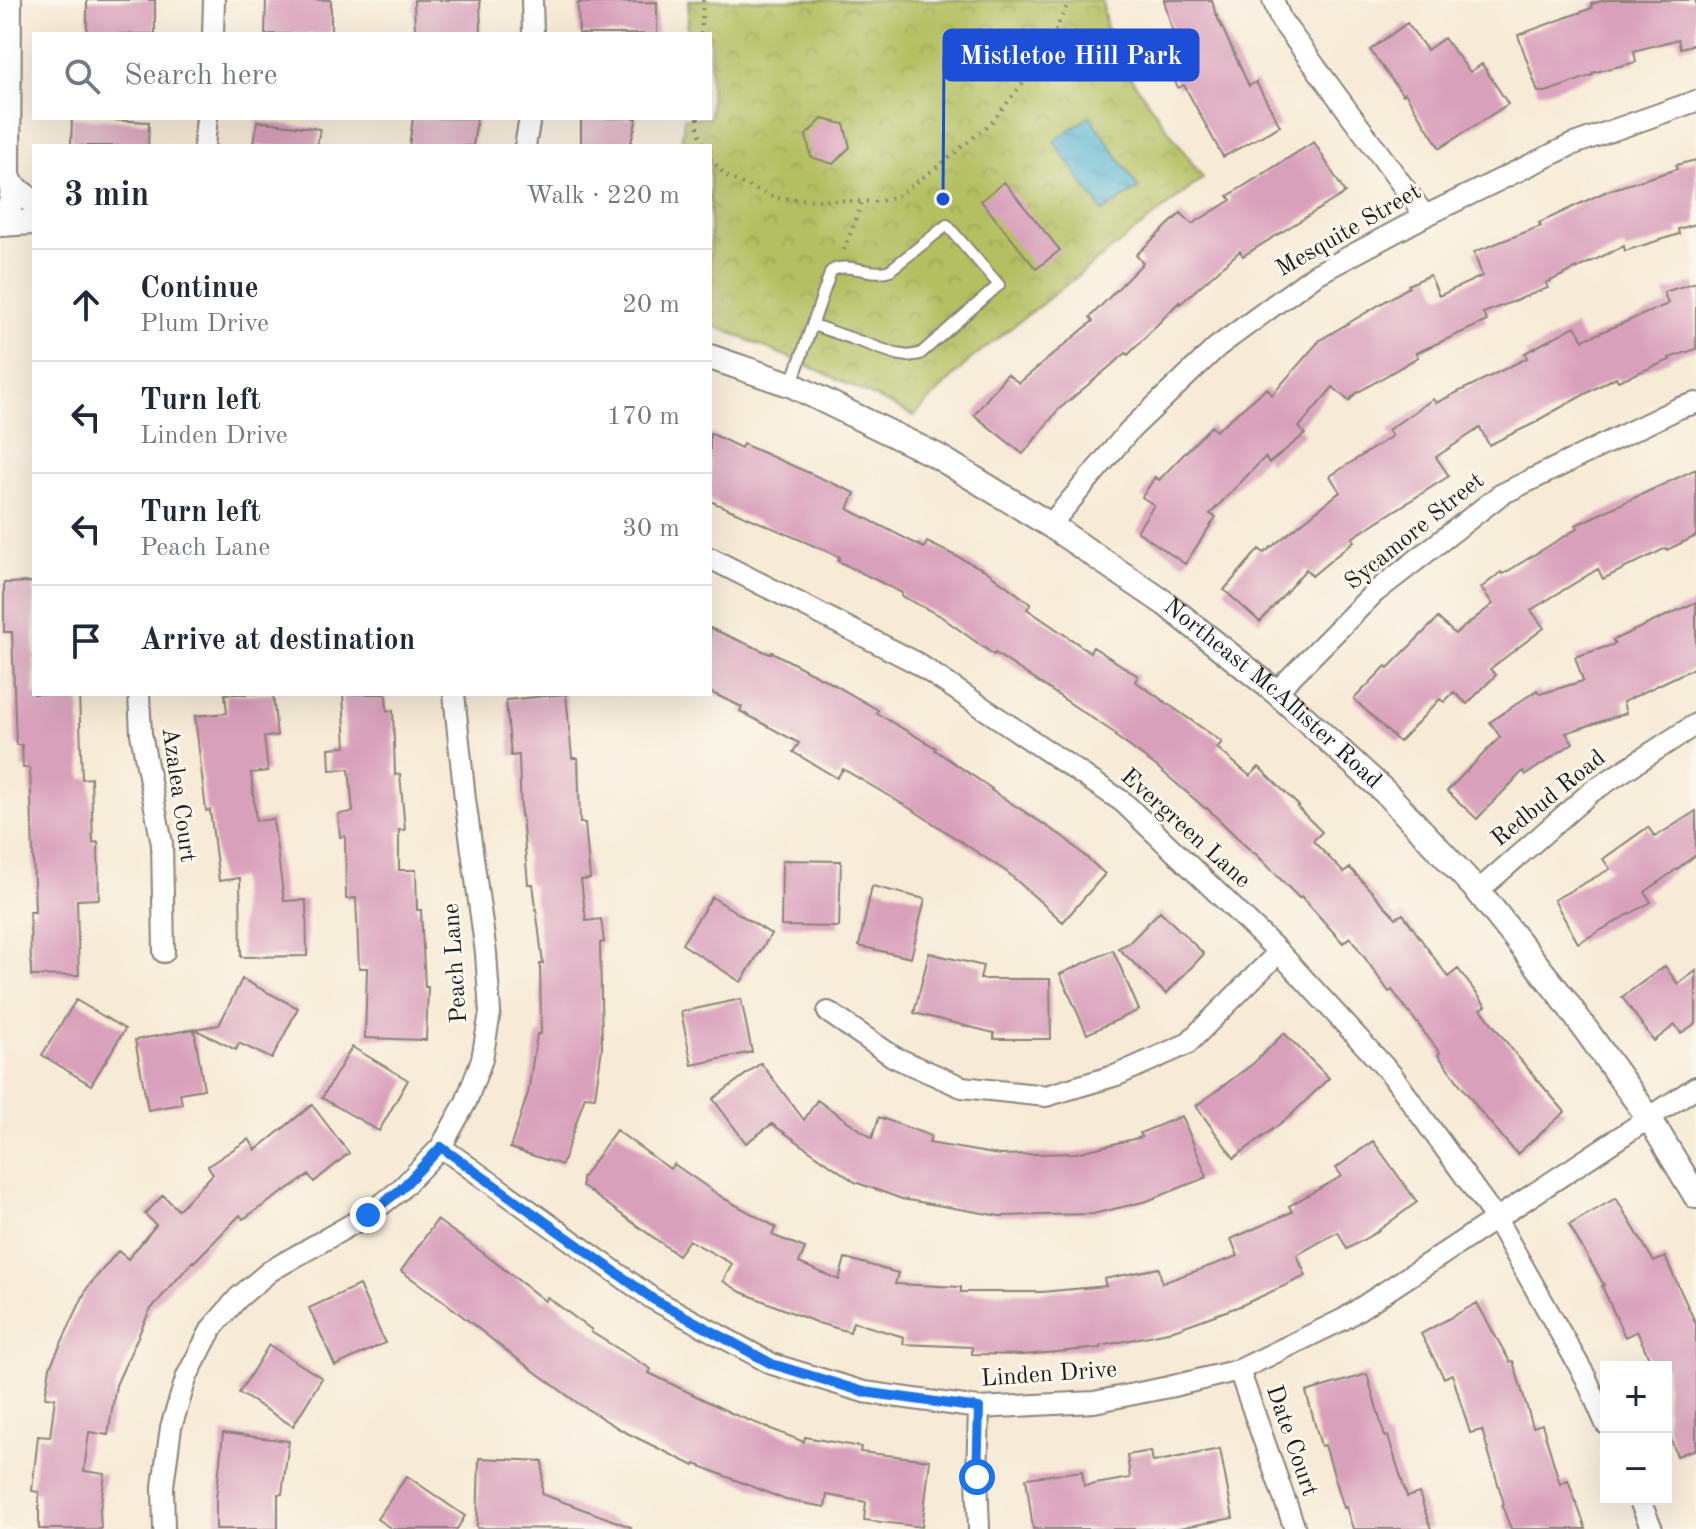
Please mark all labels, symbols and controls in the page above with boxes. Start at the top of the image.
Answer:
callout: Mistletoe Hill Park [944,30,1198,80]
search box [32,32,712,120]
text: Mistletoe Hill Park [960,44,1183,70]
icon: search [60,54,104,98]
text: Search here [124,61,278,91]
text: 3 min [64,179,149,213]
street label: Mesquite Street [1273,180,1425,282]
text: Walk · 220 m [526,183,680,209]
text: Continue [140,274,259,304]
icon: ahead [64,283,108,327]
text: 20 m [622,292,680,318]
text: Plum Drive [140,311,269,337]
text: Turn left [140,386,261,416]
icon: left [64,395,108,439]
text: 170 m [607,404,680,430]
text: Linden Drive [140,423,288,449]
street label: Sycamore Street [1341,469,1489,595]
text: Turn left [140,498,261,528]
icon: left [64,507,108,551]
text: 30 m [622,516,680,542]
text: Peach Lane [140,535,270,561]
street label: Northeast McAllister Road [1158,595,1385,794]
icon: arrive [64,619,108,663]
text: Arrive at destination [140,626,415,656]
street label: Azalea Court [157,726,199,864]
street label: Redbud Road [1488,746,1610,852]
street label: Evergreen Lane [1115,765,1255,893]
street label: Peach Lane [440,902,472,1024]
route end [350,1197,386,1233]
street label: Linden Drive [980,1358,1118,1392]
map controls [1600,1361,1672,1505]
button: + [1600,1361,1672,1433]
street label: Date Court [1261,1382,1321,1500]
button: − [1600,1433,1672,1505]
route start [959,1459,995,1495]

